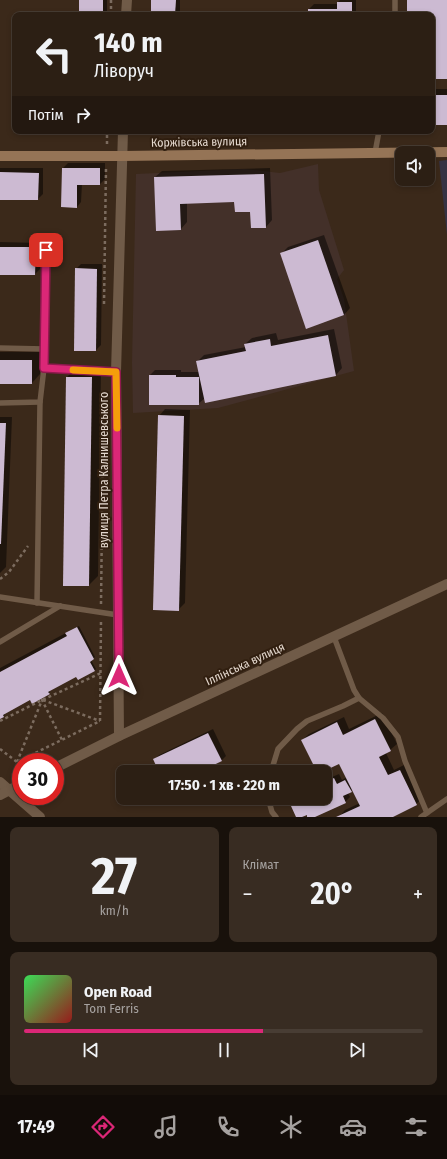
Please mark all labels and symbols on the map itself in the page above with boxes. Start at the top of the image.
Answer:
street label: Коржівська вулиця [151,134,247,150]
pin [29,233,63,267]
street label: вулиця Петра Калнишевського [97,392,111,548]
street label: Іллінська вулиця [203,640,287,688]
position arrow [98,655,140,697]
speed limit sign: 30 [12,753,64,805]

